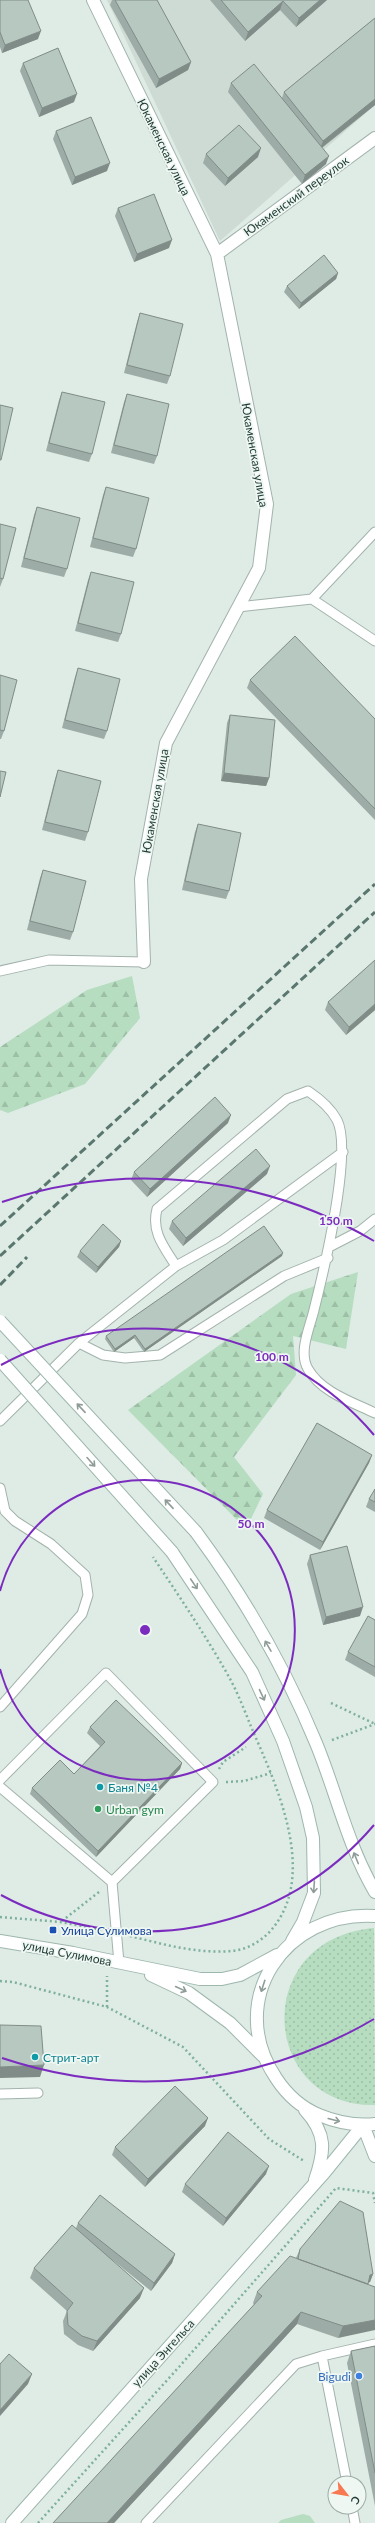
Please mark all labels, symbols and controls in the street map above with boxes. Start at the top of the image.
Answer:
street label: Юкаменская улица [134,96,194,198]
street label: Юкаменский переулок [240,152,352,239]
street label: Юкаменская улица [238,402,272,508]
street label: Юкаменская улица [138,748,172,854]
text: 150 m [319,1213,353,1228]
text: 100 m [255,1349,289,1364]
one-way arrow [76,1403,86,1413]
one-way arrow [87,1457,96,1468]
one-way arrow [165,1499,174,1509]
text: 50 m [238,1516,264,1531]
one-way arrow [190,1579,198,1590]
centre of rings [138,1623,152,1637]
one-way arrow [264,1640,272,1652]
one-way arrow [259,1688,266,1700]
place label: Баня №4 [108,1780,158,1795]
marker: Баня №4 [95,1782,105,1792]
place label: Urban gym [106,1802,164,1817]
marker: Urban gym [93,1804,103,1814]
one-way arrow [352,1853,360,1865]
one-way arrow [310,1880,318,1893]
place label: Улица Сулимова [61,1923,152,1938]
marker: Улица Сулимова [48,1925,58,1935]
street label: улица Сулимова [21,1937,113,1969]
one-way arrow [259,1979,267,1991]
one-way arrow [175,1986,187,1993]
place label: Стрит-арт [43,2050,99,2065]
marker: Стрит-арт [30,2052,40,2062]
one-way arrow [327,2117,340,2125]
street label: улица Энгельса [129,2316,197,2390]
place label: Bigudi [318,2369,351,2384]
marker: Bigudi [354,2371,364,2381]
north arrow [327,2475,367,2515]
text: С [348,2494,363,2507]

